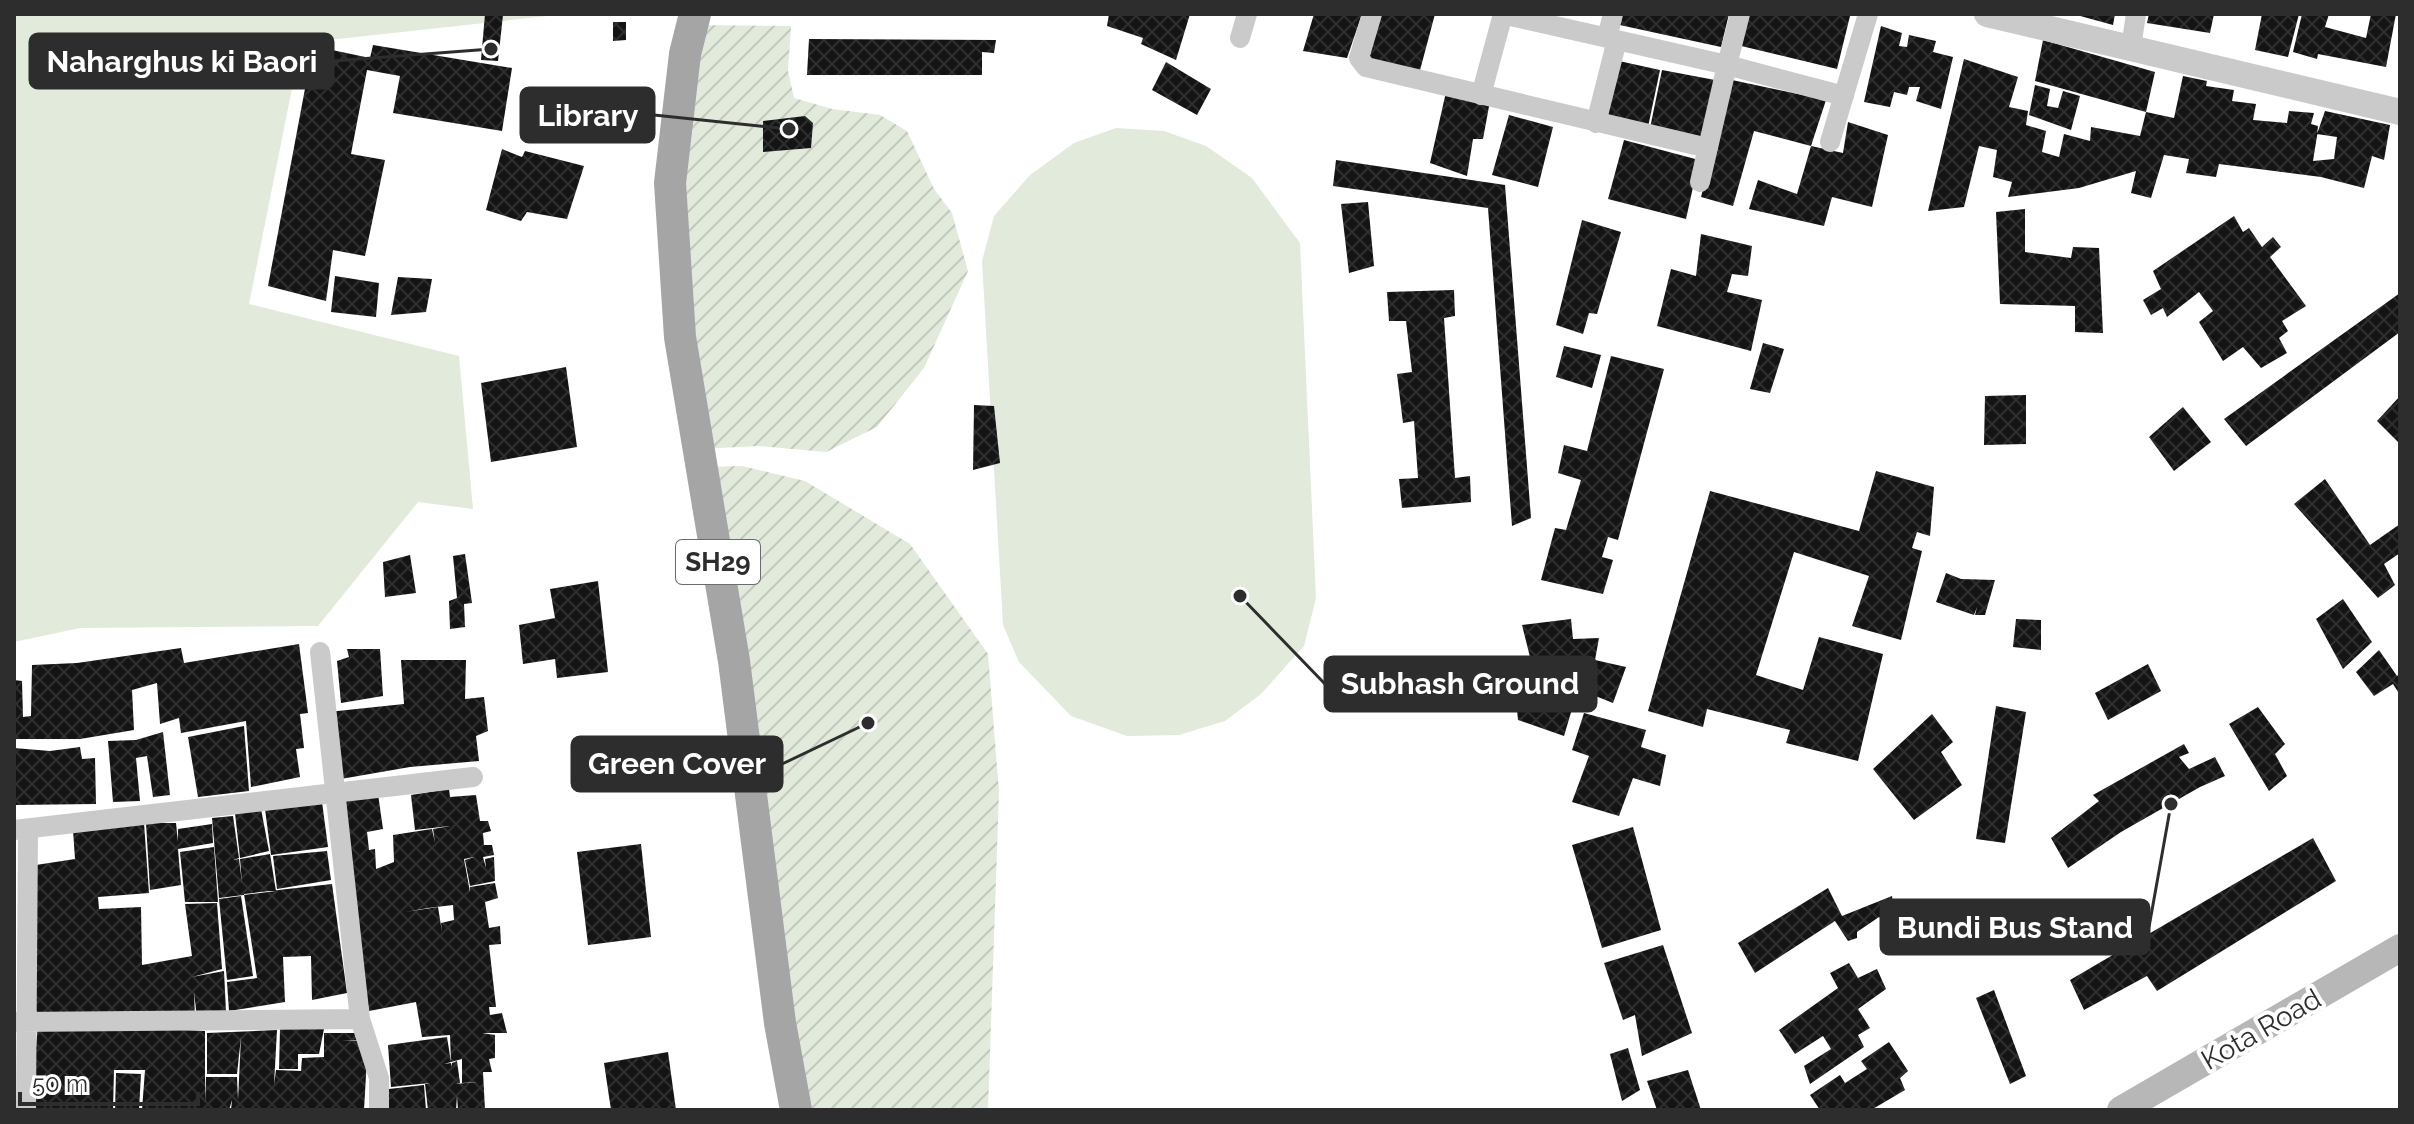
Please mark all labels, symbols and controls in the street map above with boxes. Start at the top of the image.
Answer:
callout: Naharghus ki Baori [30,34,333,88]
text: Naharghus ki Baori [46,44,318,79]
callout: Library [521,88,654,142]
text: Library [537,98,639,133]
road number: SH29 [676,540,760,584]
callout: Subhash Ground [1325,657,1596,711]
text: Subhash Ground [1341,666,1579,701]
callout: Green Cover [572,737,782,791]
text: Green Cover [588,746,766,781]
callout: Bundi Bus Stand [1881,900,2149,954]
text: Bundi Bus Stand [1897,910,2133,945]
street label: Kota Road [2196,982,2327,1077]
scale bar [20,1056,198,1106]
text: 50 m [32,1069,88,1098]

